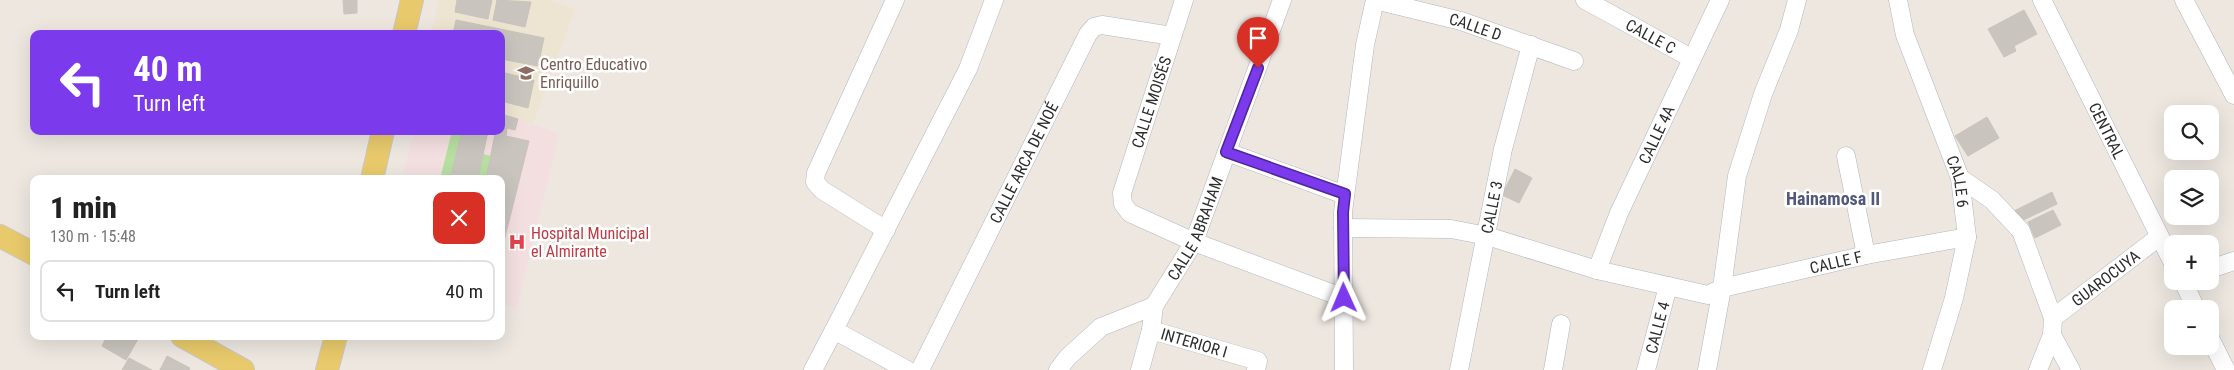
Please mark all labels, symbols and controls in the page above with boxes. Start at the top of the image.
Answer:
street label: CALLE D [1447,9,1504,45]
street label: CALLE C [1622,15,1679,58]
pin [1237,17,1279,68]
icon: arrive [1244,24,1272,52]
text: 40 m [133,49,202,90]
icon: left [50,50,115,115]
street label: CALLE MOISÉS [1128,54,1175,150]
place label: Centro Educativo Enriquillo [540,55,647,92]
school or university icon: Centro Educativo Enriquillo [516,63,536,83]
text: Turn left [133,91,205,116]
street label: CALLE ARCA DE NOÉ [986,99,1062,227]
street label: CENTRAL [2085,100,2129,163]
street label: CALLE 4A [1635,102,1679,167]
map controls [2164,105,2219,355]
button: search [2164,105,2219,160]
street label: CALLE 6 [1942,153,1972,209]
button: layers [2164,170,2219,225]
street label: CALLE ABRAHAM [1163,174,1227,284]
street label: CALLE 3 [1477,179,1506,235]
district label: Hainamosa II [1786,188,1880,209]
text: 1 min [50,190,117,225]
button: close [433,192,485,244]
place label: Hospital Municipal el Almirante [531,224,649,261]
text: 130 m · 15:48 [50,227,136,246]
hospital icon: Hospital Municipal el Almirante [507,232,527,252]
button: + [2164,235,2219,290]
street label: GUAROCUYA [2068,246,2144,310]
street label: CALLE F [1808,247,1864,278]
position arrow [1317,271,1369,323]
icon: left [52,277,80,305]
text: Turn left [95,280,160,303]
text: 40 m [446,280,483,303]
street label: CALLE 4 [1642,299,1674,356]
button: − [2164,300,2219,355]
street label: INTERIOR I [1159,324,1230,362]

